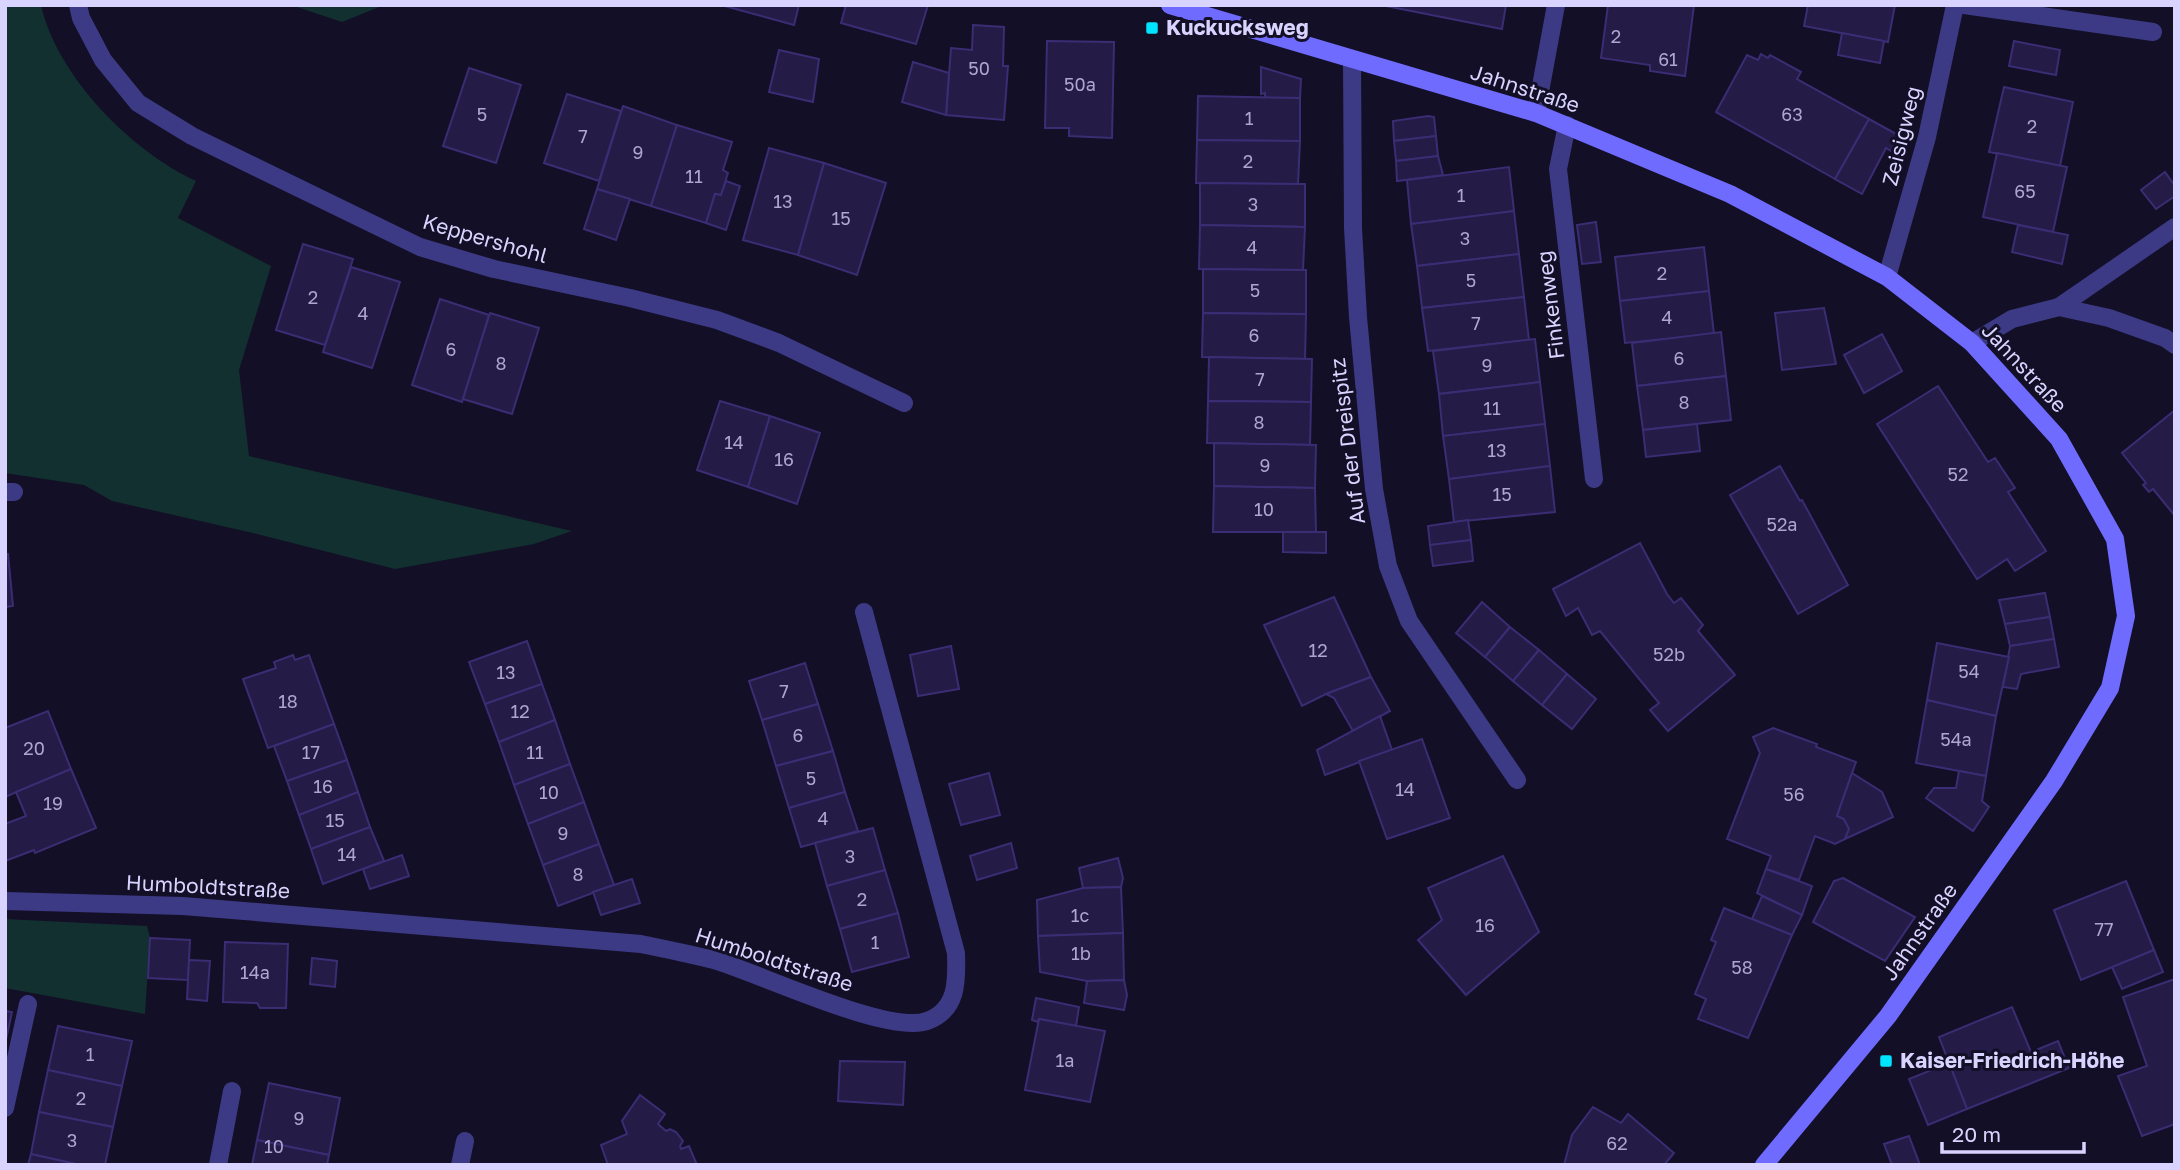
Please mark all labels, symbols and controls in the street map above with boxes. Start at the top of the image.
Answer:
place label: Kuckucksweg [1166,14,1309,40]
marker: Kuckucksweg [1144,20,1160,36]
house number: 2 [1611,25,1621,47]
house number: 61 [1658,48,1678,70]
house number: 50 [968,57,990,79]
street label: Jahnstraße [1468,58,1583,118]
house number: 50a [1064,73,1096,95]
street label: Zeisigweg [1876,83,1926,188]
house number: 5 [477,103,487,125]
house number: 63 [1781,103,1803,125]
house number: 1 [1245,107,1254,129]
house number: 2 [2027,115,2037,137]
house number: 7 [578,125,588,147]
house number: 9 [633,141,643,163]
house number: 2 [1243,150,1253,172]
house number: 11 [685,165,703,187]
house number: 65 [2014,180,2036,202]
house number: 1 [1457,184,1466,206]
house number: 13 [773,190,793,212]
house number: 3 [1248,193,1258,215]
house number: 15 [831,207,851,229]
street label: Keppershohl [420,208,551,268]
house number: 3 [1460,227,1470,249]
house number: 4 [1247,236,1258,258]
street label: Finkenweg [1530,249,1570,361]
house number: 2 [1657,262,1667,284]
house number: 5 [1466,269,1476,291]
house number: 5 [1250,279,1260,301]
house number: 2 [308,286,318,308]
house number: 4 [358,302,369,324]
house number: 4 [1662,306,1673,328]
house number: 7 [1471,312,1481,334]
street label: Jahnstraße [1977,317,2073,418]
house number: 6 [1249,324,1259,346]
house number: 6 [446,338,456,360]
house number: 6 [1674,347,1684,369]
house number: 8 [496,352,506,374]
house number: 9 [1482,354,1492,376]
street label: Auf der Dreispitz [1324,356,1370,526]
house number: 7 [1255,368,1265,390]
house number: 8 [1679,391,1689,413]
house number: 11 [1483,397,1501,419]
house number: 8 [1254,411,1264,433]
house number: 14 [724,431,744,453]
house number: 13 [1487,439,1507,461]
house number: 16 [774,448,794,470]
house number: 9 [1260,454,1270,476]
house number: 52 [1948,463,1968,485]
house number: 15 [1492,483,1512,505]
house number: 10 [1254,498,1274,520]
house number: 52a [1766,513,1798,535]
house number: 12 [1308,639,1328,661]
house number: 52b [1653,643,1685,665]
house number: 54 [1958,660,1980,682]
house number: 13 [496,661,516,683]
house number: 7 [779,680,789,702]
house number: 18 [278,690,298,712]
house number: 12 [510,700,530,722]
house number: 6 [793,724,803,746]
house number: 54a [1940,728,1972,750]
house number: 20 [23,737,45,759]
house number: 17 [302,741,320,763]
house number: 11 [526,741,544,763]
house number: 5 [806,767,816,789]
house number: 16 [313,775,333,797]
house number: 14 [1395,778,1415,800]
house number: 10 [539,781,559,803]
house number: 56 [1783,783,1805,805]
house number: 19 [43,792,63,814]
house number: 4 [818,807,829,829]
house number: 15 [325,809,345,831]
house number: 9 [558,822,568,844]
house number: 14 [337,843,357,865]
house number: 3 [845,845,855,867]
house number: 8 [573,863,583,885]
street label: Humboldtstraße [125,869,291,903]
street label: Jahnstraße [1876,878,1962,985]
house number: 2 [857,888,867,910]
house number: 1c [1071,904,1089,926]
house number: 16 [1475,914,1495,936]
house number: 77 [2094,918,2114,940]
street label: Humboldtstraße [692,921,856,997]
house number: 1 [871,931,880,953]
house number: 1b [1071,942,1091,964]
house number: 58 [1731,956,1753,978]
house number: 14a [240,961,270,983]
house number: 1 [86,1043,95,1065]
place label: Kaiser-Friedrich-Höhe [1900,1047,2124,1073]
house number: 1a [1056,1049,1074,1071]
marker: Kaiser-Friedrich-Höhe [1878,1053,1894,1069]
house number: 2 [76,1087,86,1109]
house number: 9 [294,1107,304,1129]
scale bar [1942,1110,2084,1154]
text: 20 m [1952,1121,2001,1147]
house number: 3 [67,1129,77,1151]
house number: 62 [1606,1132,1628,1154]
house number: 10 [264,1135,284,1157]

